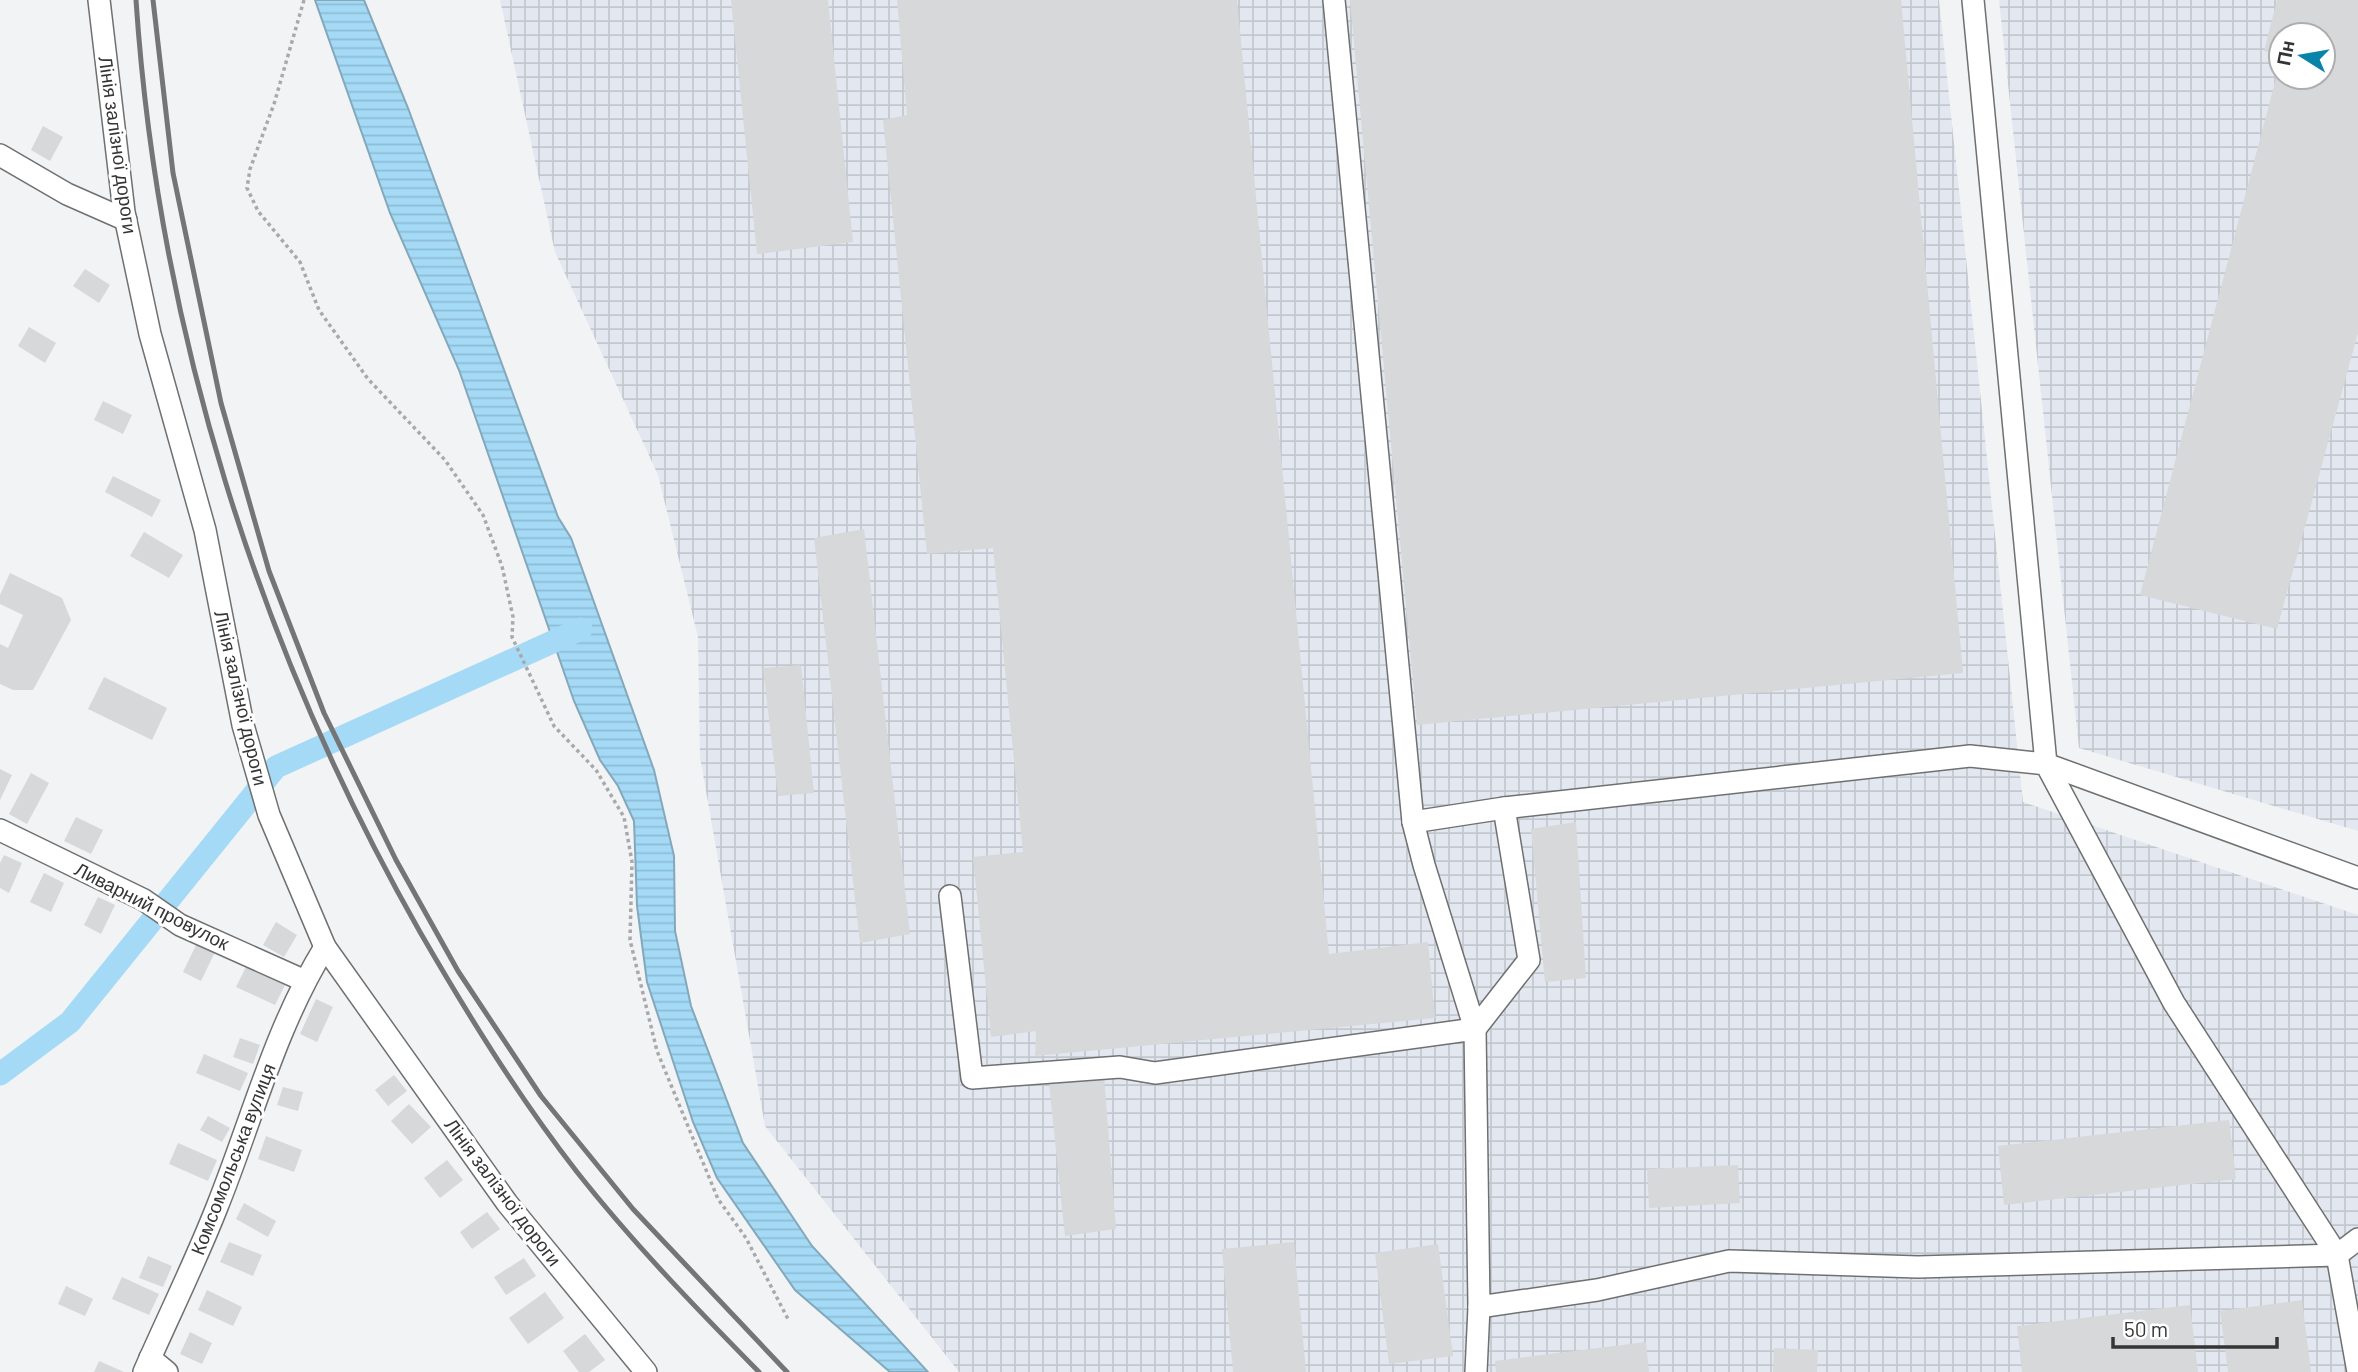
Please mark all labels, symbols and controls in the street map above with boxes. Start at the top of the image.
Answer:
north arrow [2267,21,2337,91]
text: Пн [2271,38,2299,67]
street label: Лінія залізної дороги [95,55,142,235]
street label: Лінія залізної дороги [210,608,273,788]
street label: Ливарний провулок [71,857,234,955]
street label: Комсомольська вулиця [185,1060,280,1258]
street label: Лінія залізної дороги [440,1113,567,1270]
scale bar [2113,1306,2278,1350]
text: 50 m [2124,1316,2168,1341]

